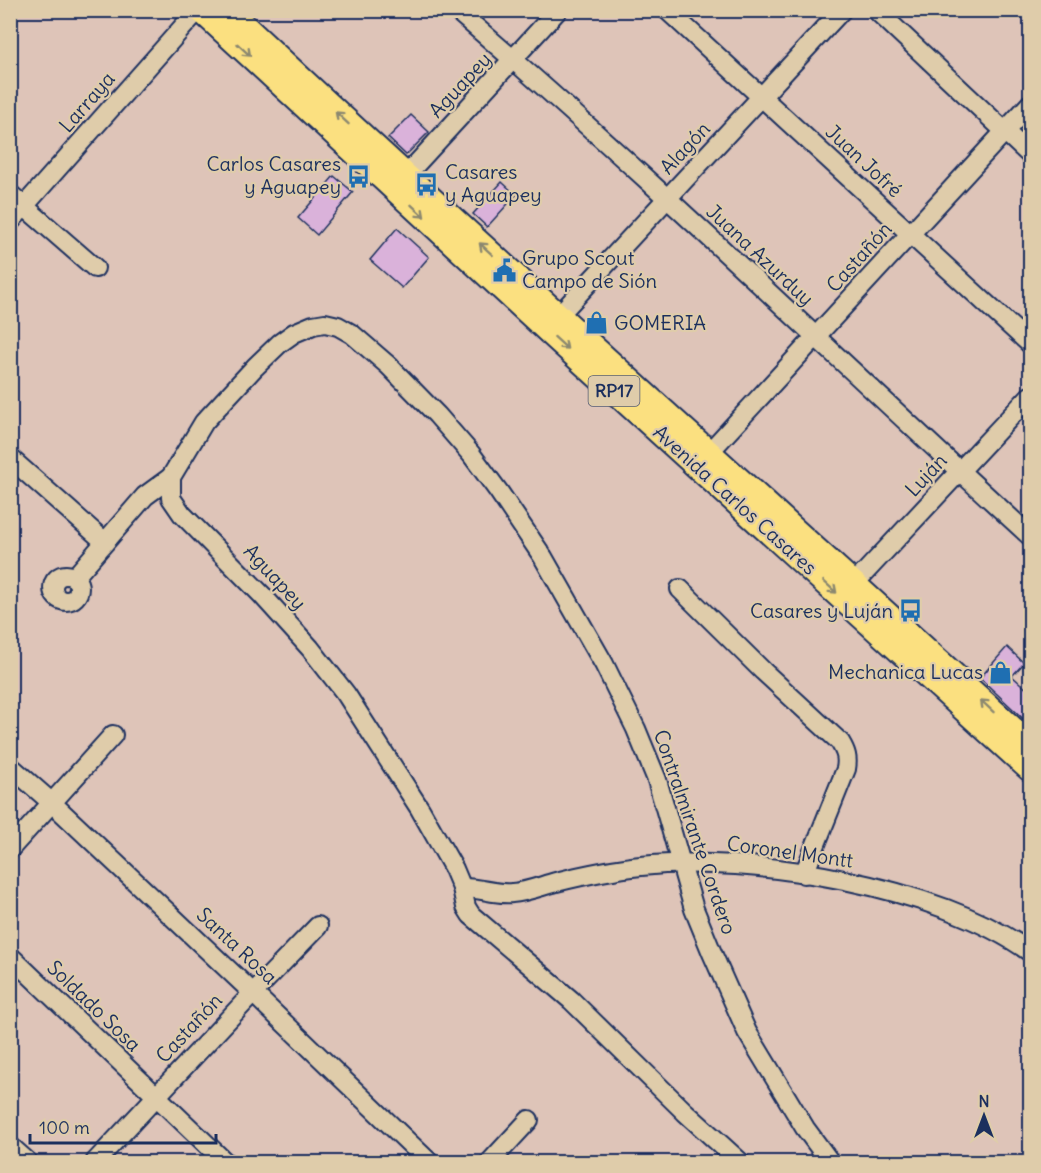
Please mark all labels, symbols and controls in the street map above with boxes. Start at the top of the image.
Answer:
one-way arrow [236,43,251,57]
street label: Aguapey [423,47,496,123]
street label: Larraya [53,66,120,137]
one-way arrow [334,111,349,125]
street label: Alagón [654,116,715,179]
street label: Juan Jofré [821,119,908,202]
place label: Carlos Casares y Aguapey [206,151,341,199]
place label: Casares y Aguapey [445,159,542,207]
bus stop icon: Carlos Casares y Aguapey [346,163,372,189]
bus stop icon: Casares y Aguapey [414,171,440,197]
street label: Juana Azurduy [701,199,819,311]
one-way arrow [410,204,425,218]
street label: Castañón [821,216,897,297]
one-way arrow [479,242,494,256]
place label: Grupo Scout Campo de Sión [522,245,657,293]
public building icon: Grupo Scout Campo de Sión [491,257,517,283]
shop icon: GOMERIA [583,310,609,336]
place label: GOMERIA [614,310,706,335]
one-way arrow [554,336,569,350]
road number: RP17 [588,376,640,406]
street label: Avenida Carlos Casares [648,419,822,580]
street label: Luján [900,448,952,501]
street label: Aguapey [239,539,312,615]
one-way arrow [823,580,838,594]
place label: Casares y Luján [750,598,893,623]
bus stop icon: Casares y Luján [898,598,924,624]
place label: Mechanica Lucas [828,659,983,684]
shop icon: Mechanica Lucas [988,659,1014,685]
one-way arrow [980,698,995,713]
street label: Contralmirante Cordero [649,726,742,937]
street label: Coronel Montt [725,830,855,873]
street label: Santa Rosa [192,902,283,989]
street label: Soldado Sosa [42,955,146,1057]
street label: Castañón [150,988,227,1068]
north arrow [954,1086,1014,1146]
text: N [978,1091,990,1111]
scale bar [30,1107,216,1145]
text: 100 m [39,1116,90,1139]

